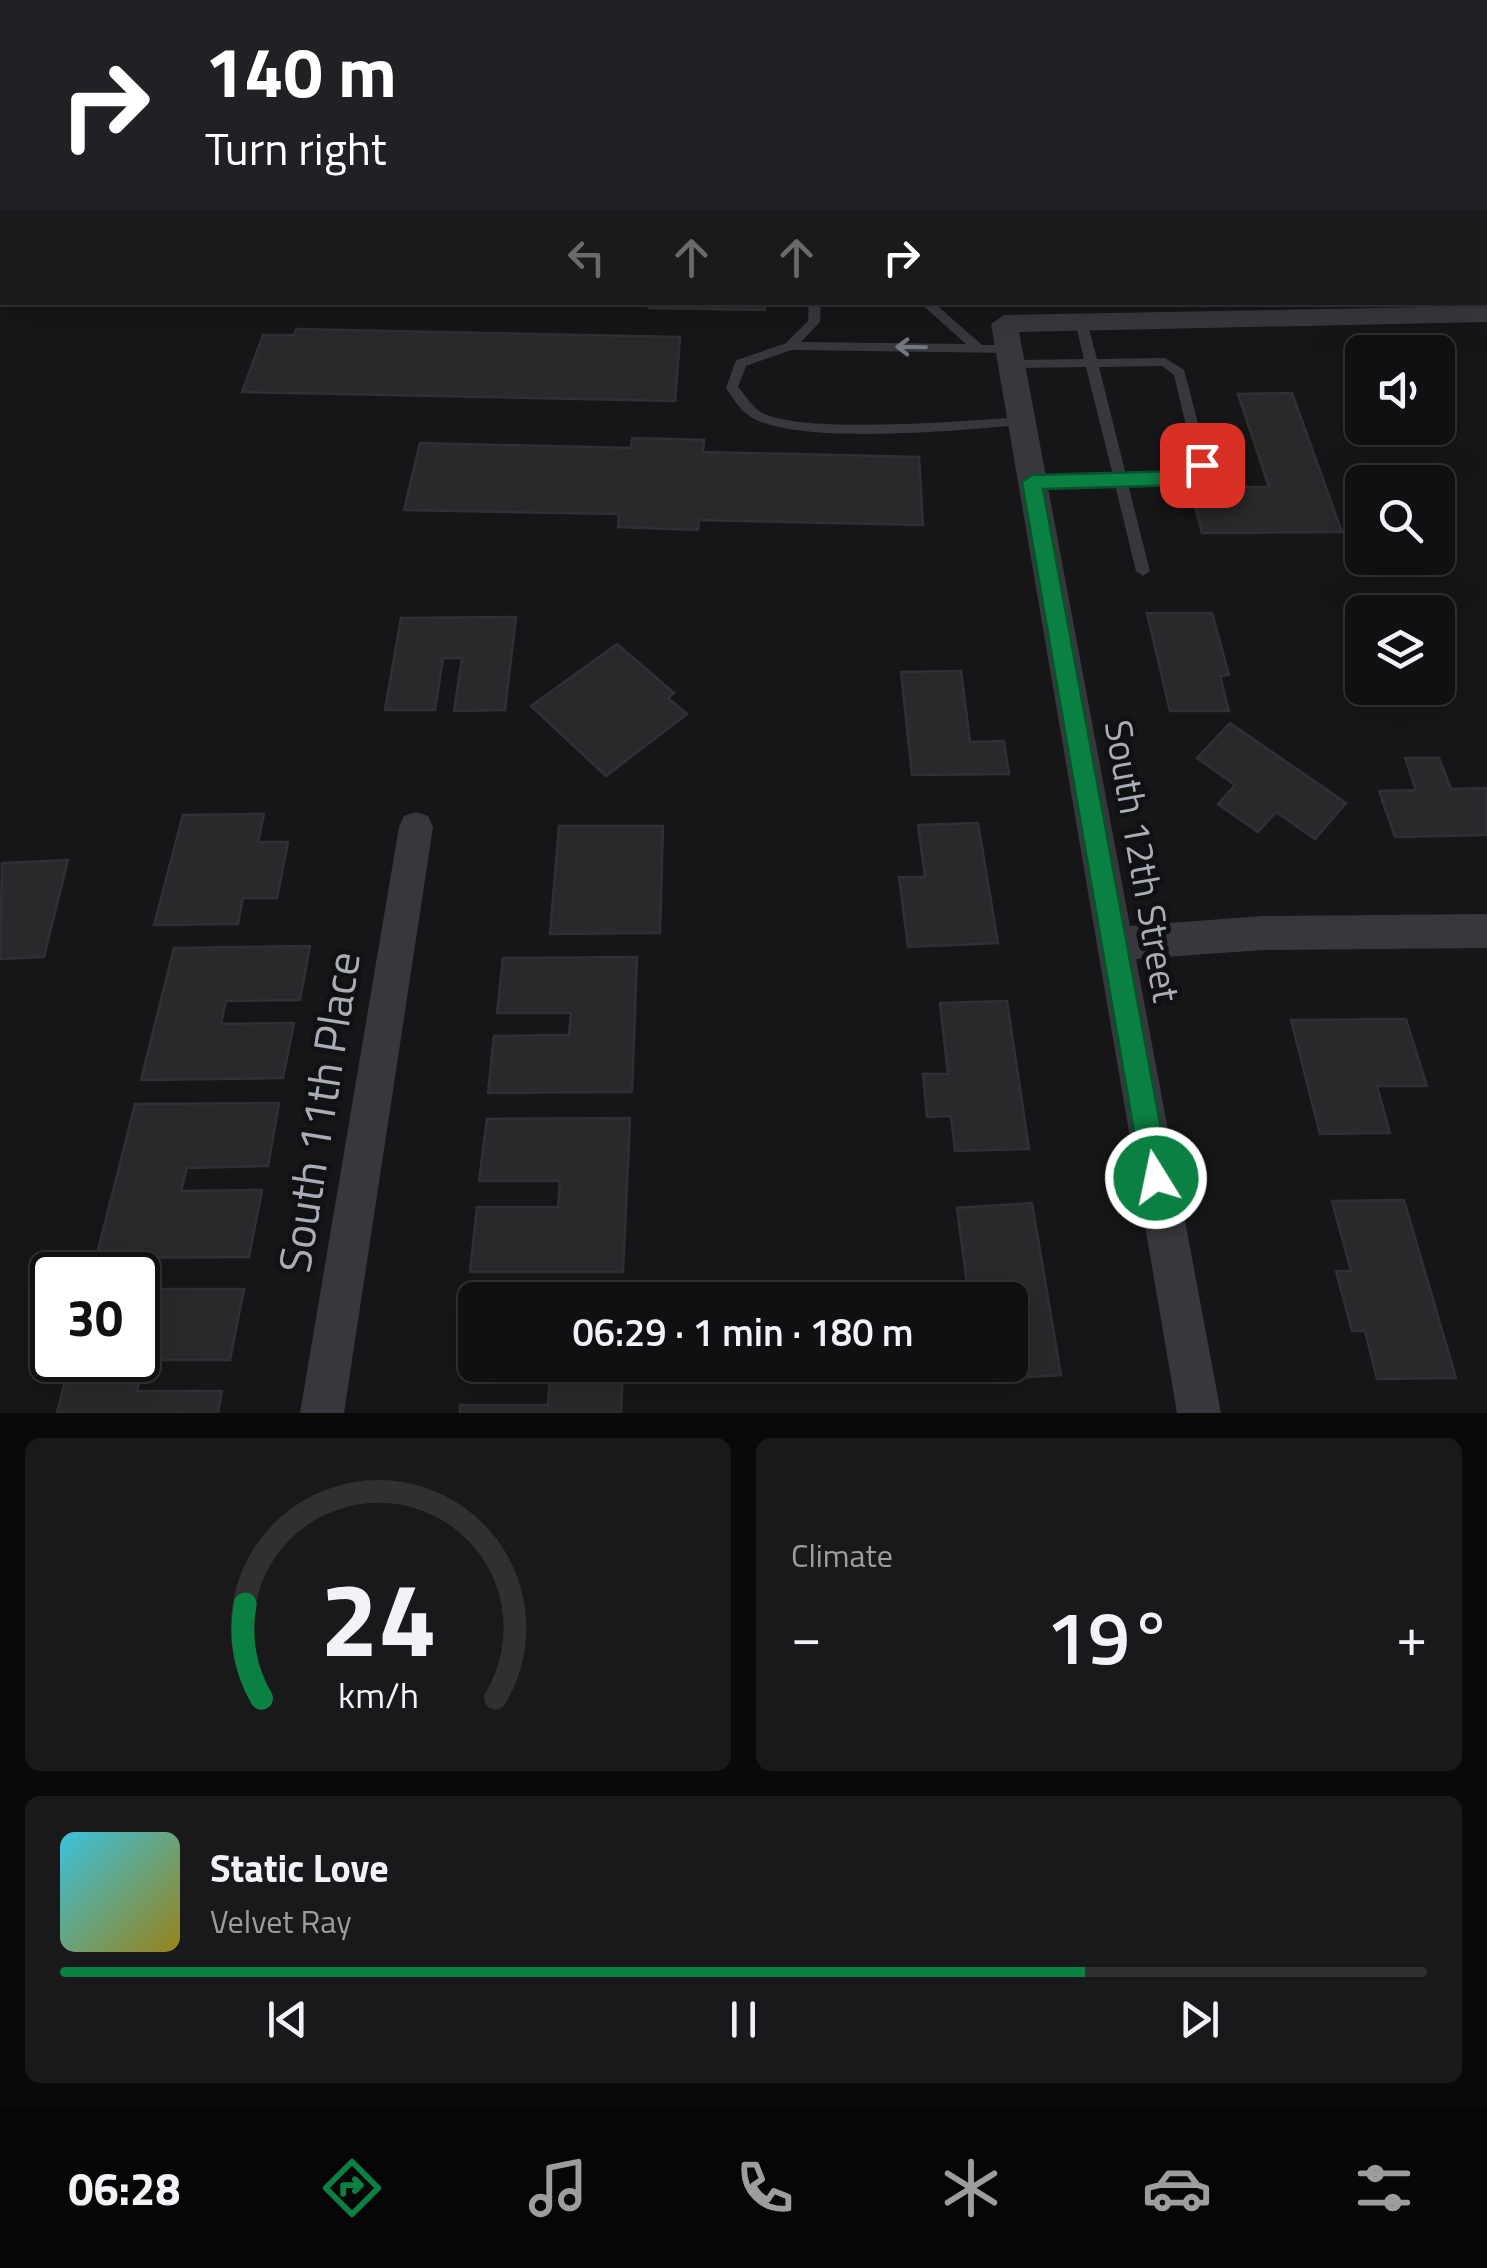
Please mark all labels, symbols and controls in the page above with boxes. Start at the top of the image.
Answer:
text: 140 m [205,18,397,124]
icon: right [40,40,170,170]
text: Turn right [205,114,387,182]
icon: left [559,230,614,285]
icon: ahead [664,230,719,285]
icon: ahead [769,230,824,285]
icon: right [874,230,929,285]
map controls [1345,335,1455,705]
button: sound [1345,335,1455,445]
one-way arrow [896,338,928,357]
pin [1160,423,1245,508]
icon: arrive [1175,438,1230,493]
button: search [1345,465,1455,575]
button: layers [1345,595,1455,705]
street label: South 12th Street [1090,715,1196,1006]
street label: South 11th Place [259,947,377,1277]
position arrow [1104,1126,1208,1230]
speed limit sign: 30 [30,1252,160,1382]
text: 06:29 · 1 min · 180 m [572,1303,914,1361]
text: Climate [791,1531,893,1579]
text: 24 [320,1538,436,1696]
text: 19° [1046,1579,1172,1693]
text: − [791,1594,822,1677]
text: + [1396,1594,1427,1677]
text: km/h [338,1667,418,1722]
text: Static Love [210,1839,389,1897]
text: Velvet Ray [210,1897,352,1945]
icon: previous [260,1992,315,2047]
icon: pause [716,1992,771,2047]
icon: next [1172,1992,1227,2047]
icon: directions [317,2153,387,2223]
icon: music [523,2153,593,2223]
icon: phone [730,2153,800,2223]
icon: climate [936,2153,1006,2223]
icon: car [1142,2153,1212,2223]
icon: filters [1349,2153,1419,2223]
text: 06:28 [68,2154,181,2222]

